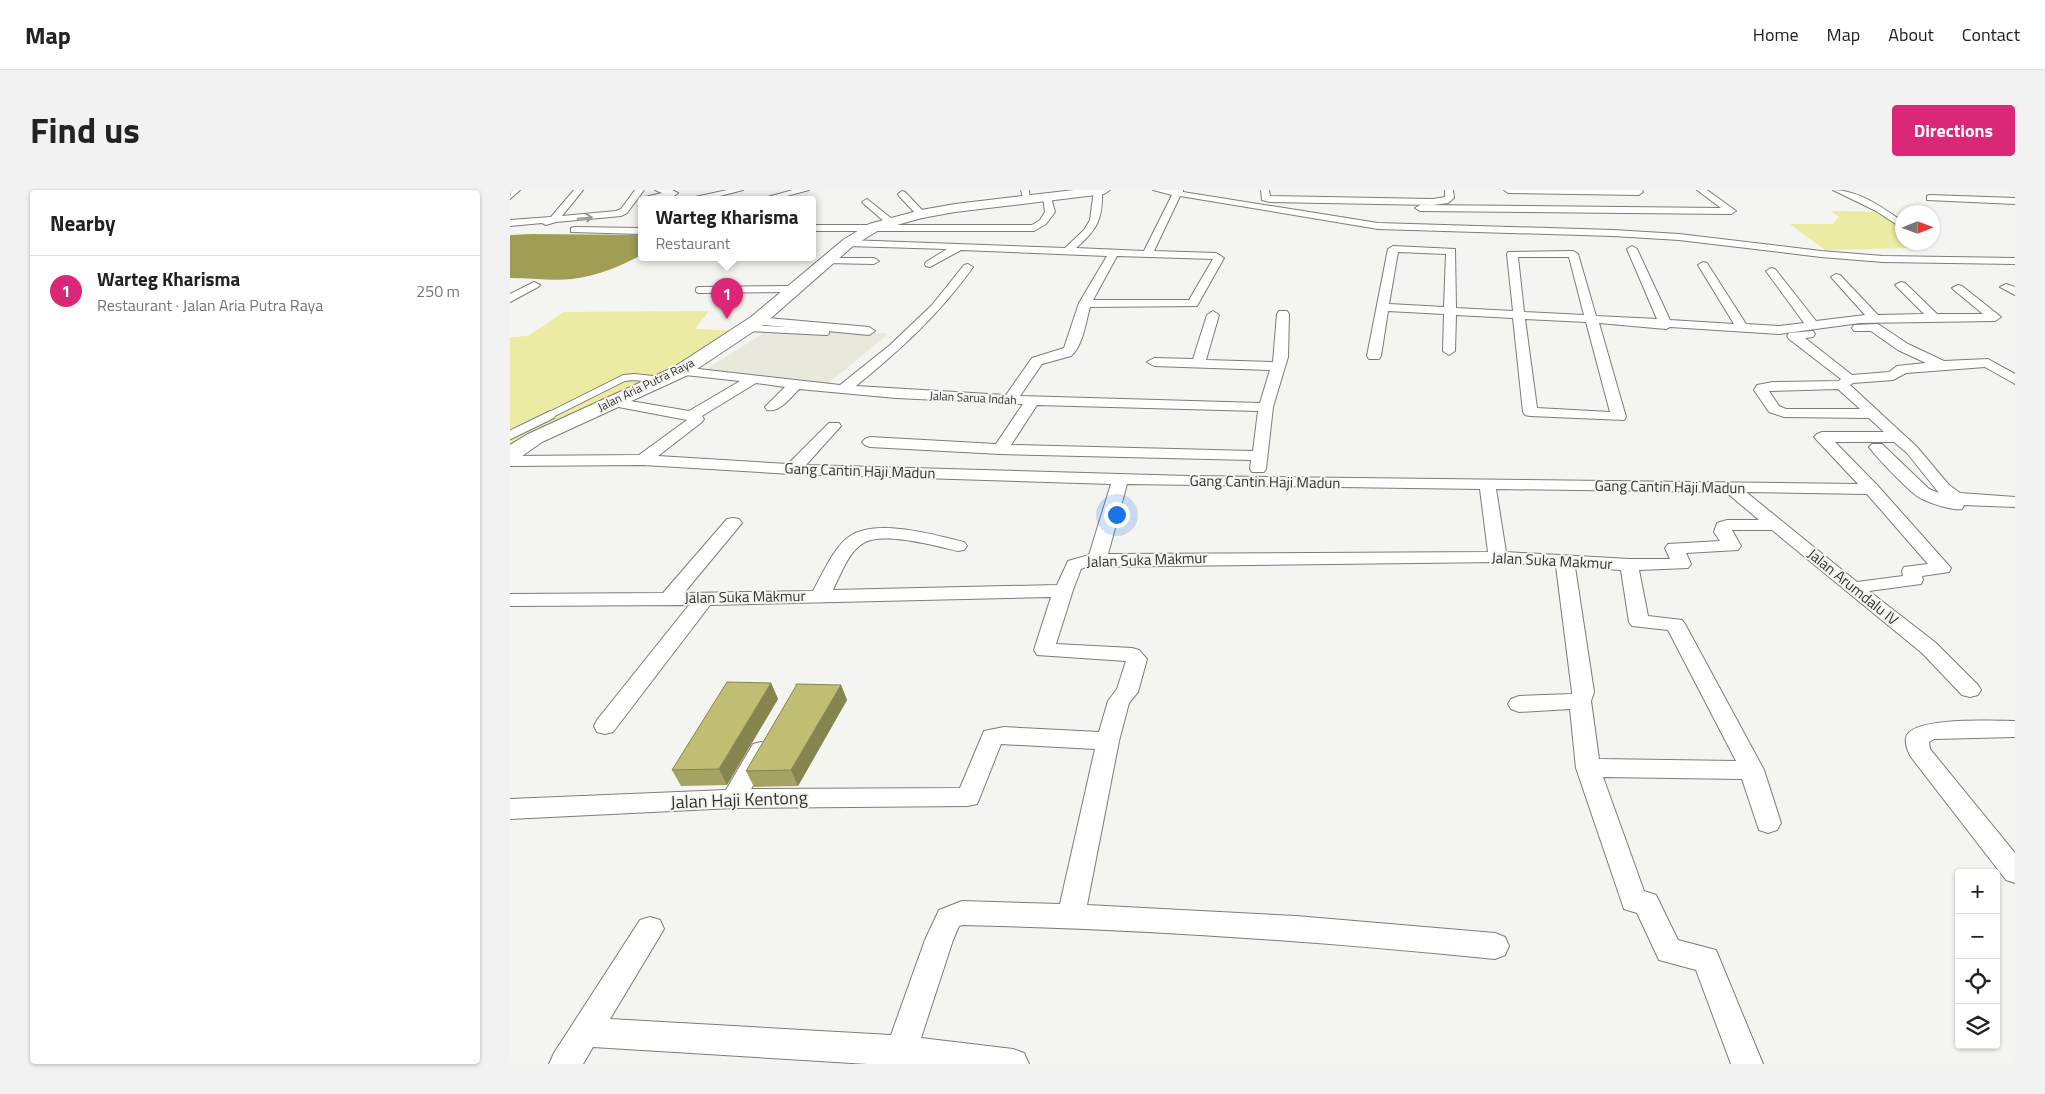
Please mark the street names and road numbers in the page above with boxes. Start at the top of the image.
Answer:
street label: Jalan Aria Putra Raya [594,353,697,416]
street label: Jalan Sarua Indah [929,386,1017,409]
street label: Gang Cantin Haji Madun [784,456,936,485]
street label: Gang Cantin Haji Madun [1189,469,1341,494]
street label: Gang Cantin Haji Madun [1594,474,1746,499]
street label: Jalan Arumdalu IV [1803,543,1904,631]
street label: Jalan Suka Makmur [1086,546,1208,573]
street label: Jalan Suka Makmur [1491,546,1613,575]
street label: Jalan Suka Makmur [684,584,806,609]
street label: Jalan Haji Kentong [670,784,808,815]

